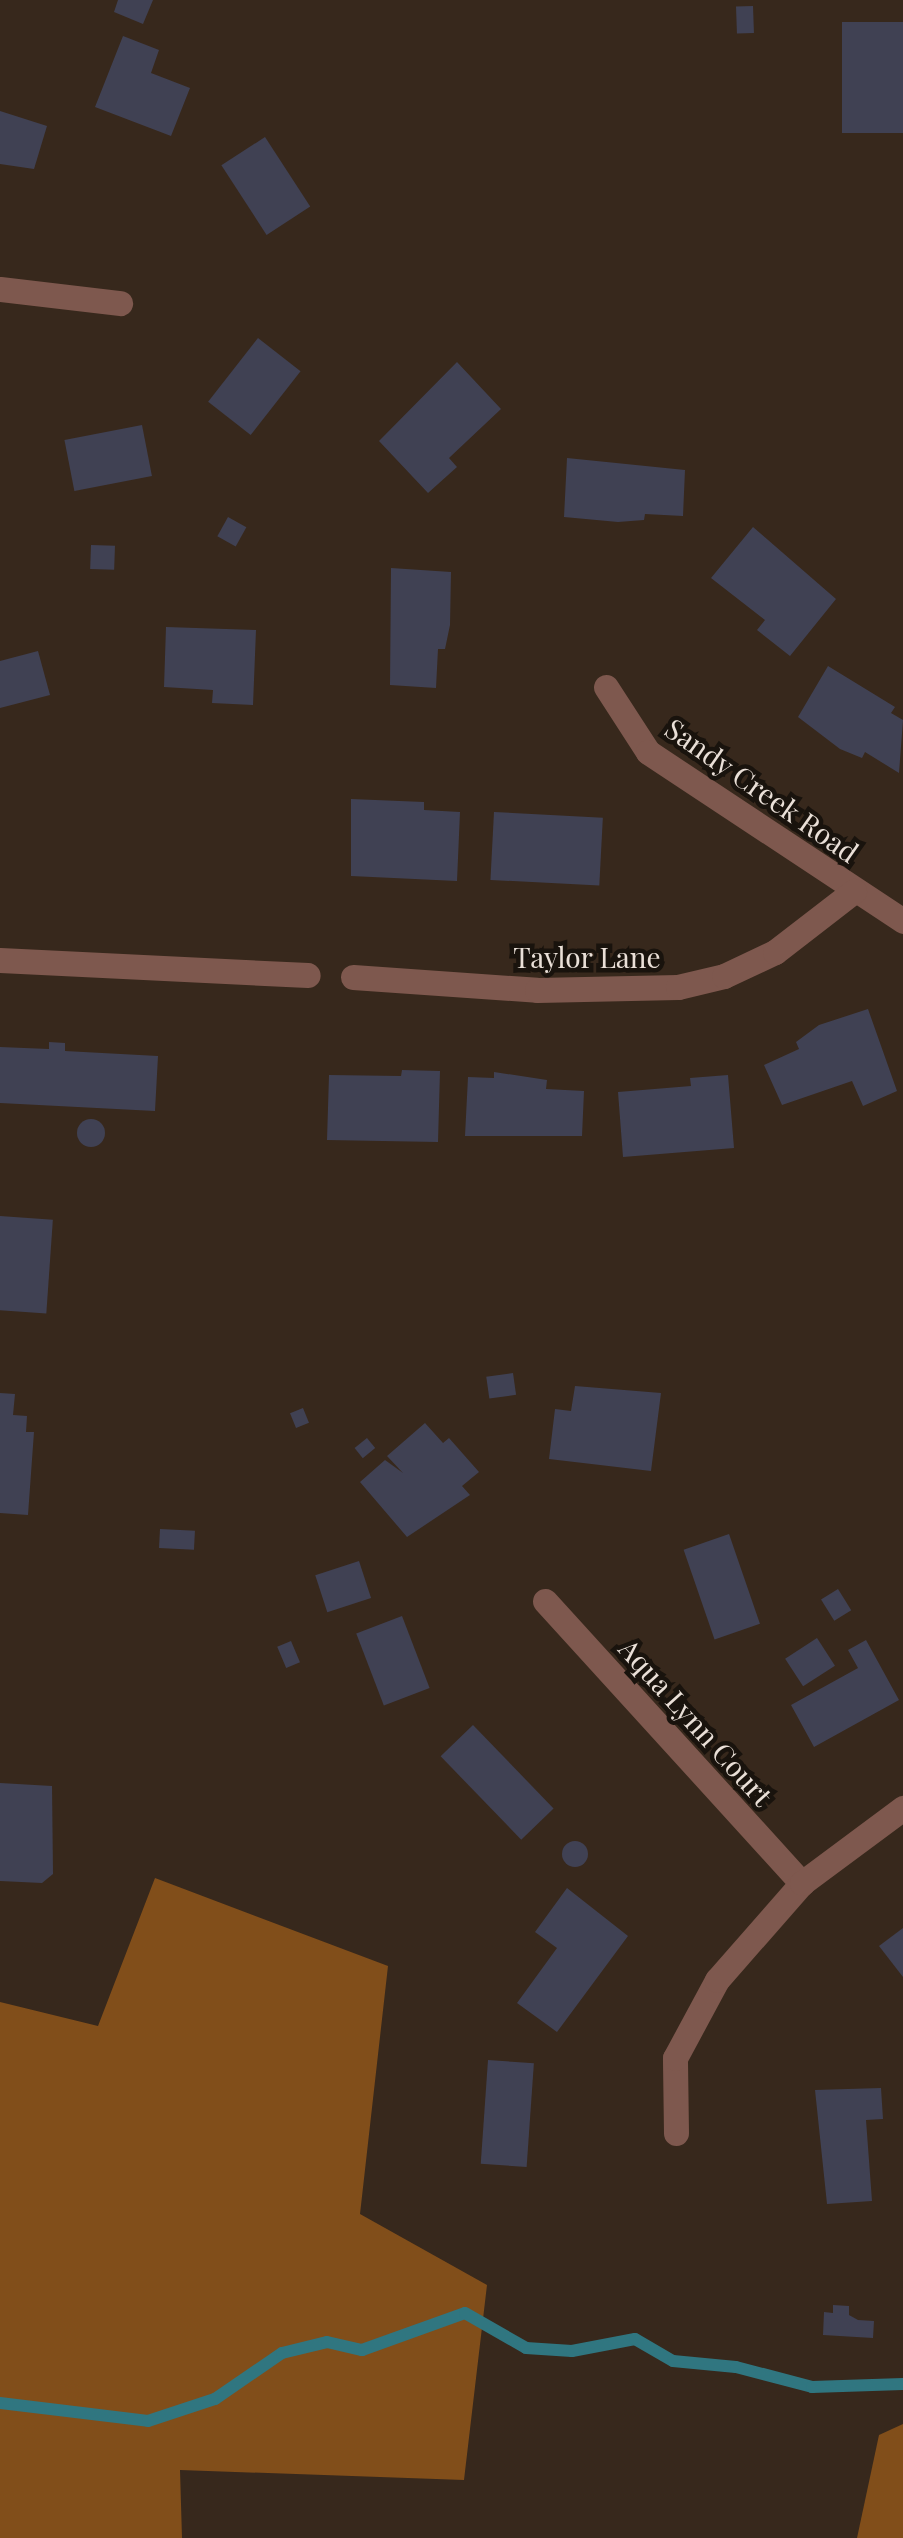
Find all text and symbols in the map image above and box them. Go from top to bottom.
street label: Sandy Creek Road [659,711,865,869]
street label: Taylor Lane [513,940,661,974]
street label: Aqua Lynn Court [612,1632,780,1812]

